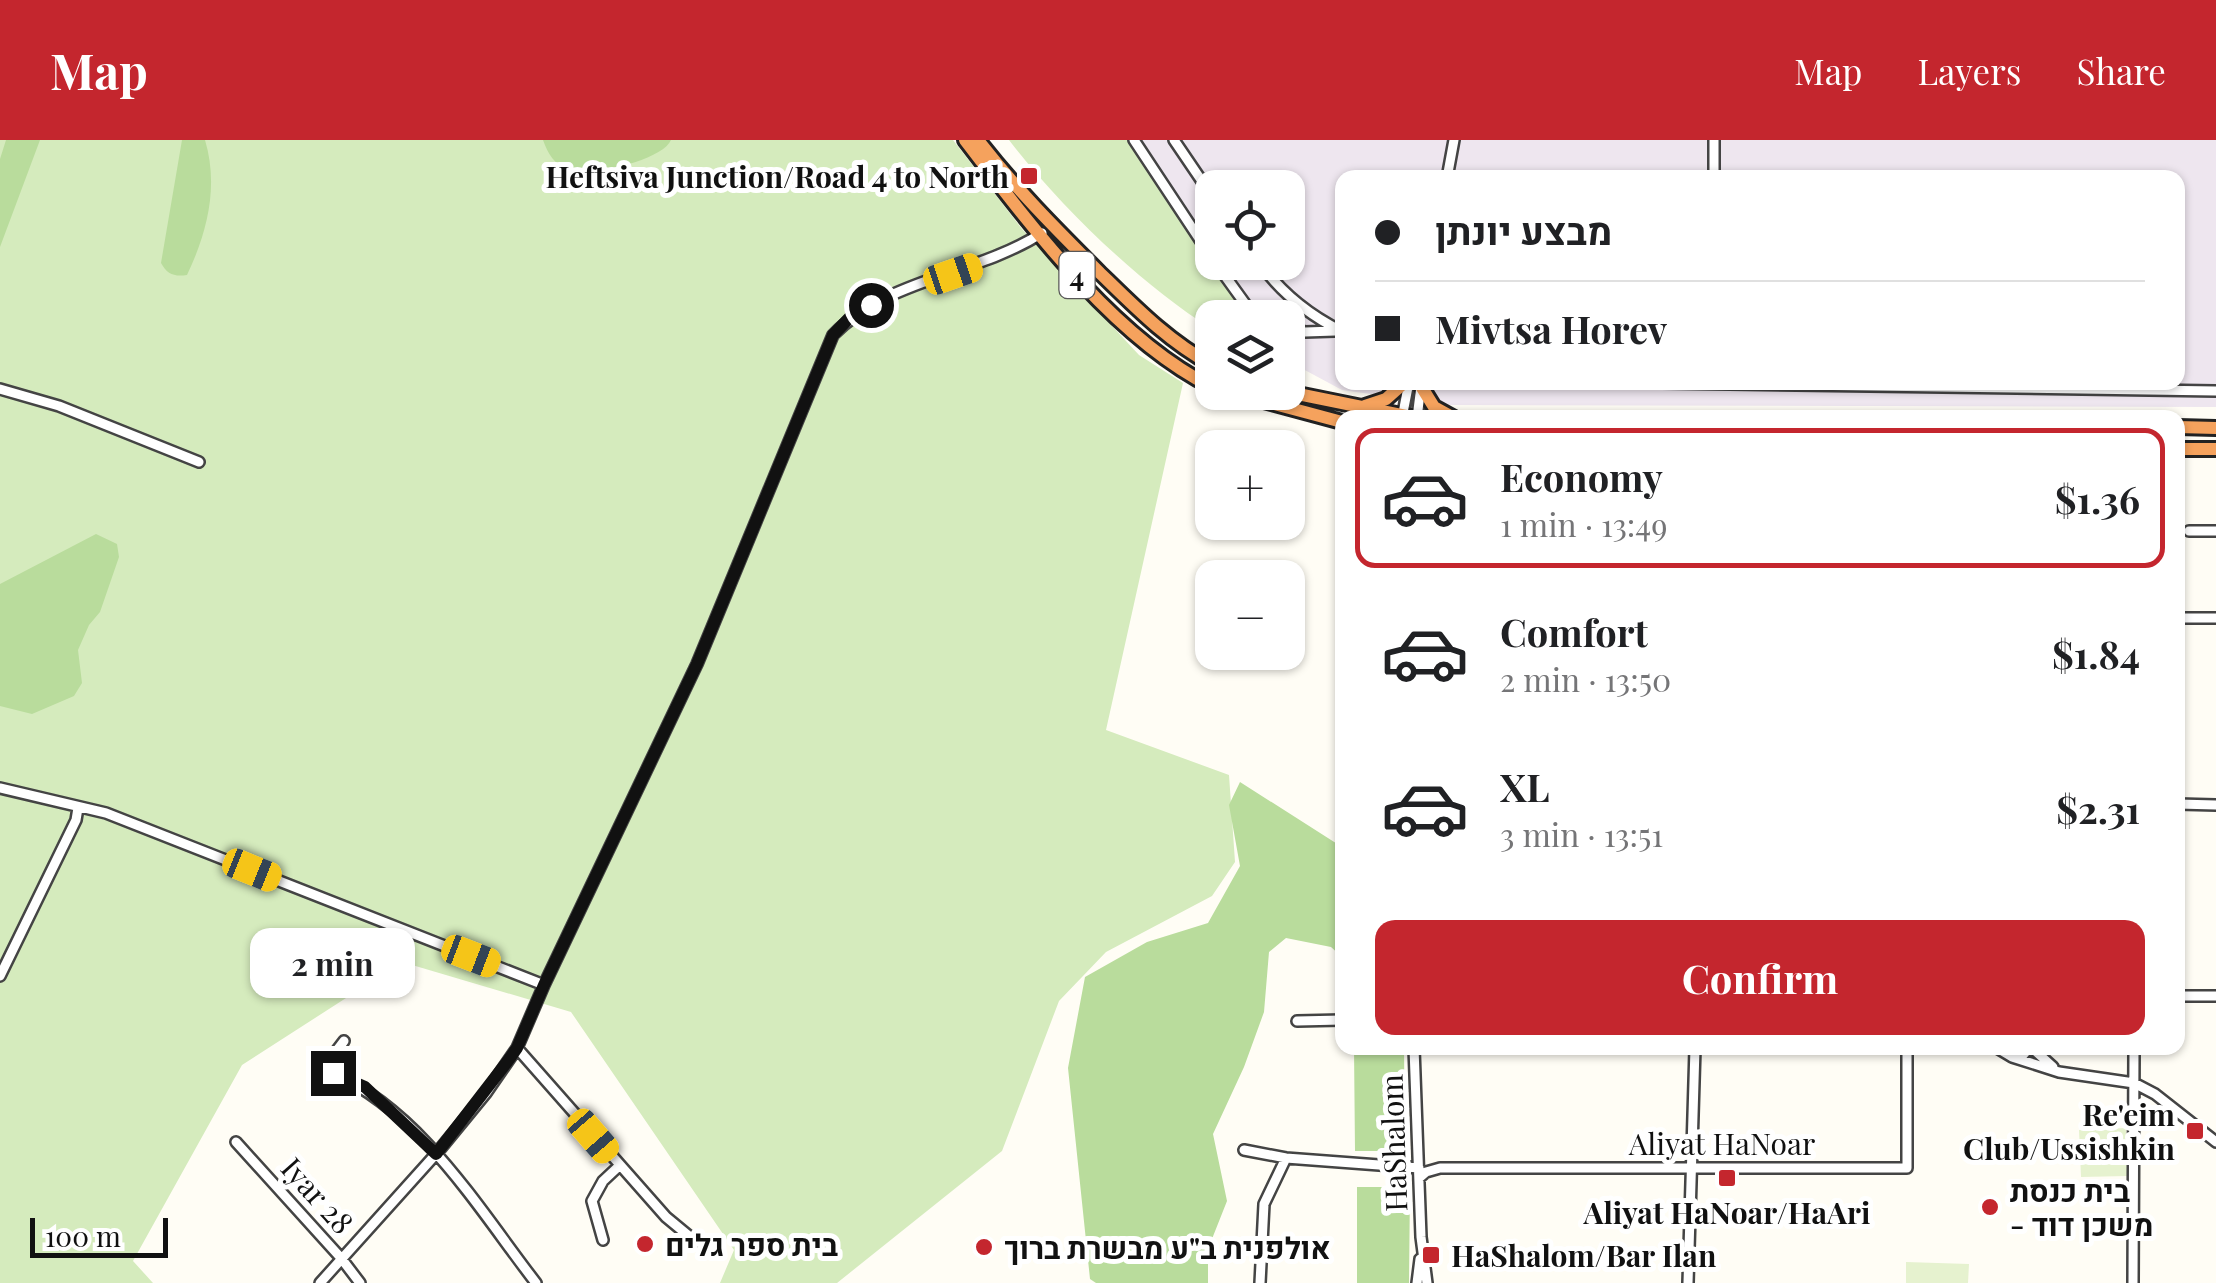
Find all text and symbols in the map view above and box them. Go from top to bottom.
text: Map [50,38,148,102]
text: Map [1794,47,1862,94]
text: Layers [1917,47,2022,94]
text: Share [2077,47,2166,94]
place label: Heftsiva Junction/Road 4 to North [546,156,1009,196]
marker: Heftsiva Junction/Road 4 to North [1018,165,1040,187]
map controls [1195,170,1305,670]
button: locate [1195,170,1305,280]
text: מבצע יונתן [1435,204,1612,255]
car [920,250,986,298]
road number: 4 [1060,252,1094,298]
route start [849,283,894,328]
button: layers [1195,300,1305,410]
text: Mivtsa Horev [1435,303,1667,354]
button: + [1195,430,1305,540]
text: Economy [1500,451,1663,502]
icon: car [1380,453,1470,543]
text: $1.36 [2055,473,2140,524]
text: 1 min · 13:49 [1500,502,1667,545]
button: − [1195,560,1305,670]
text: Comfort [1500,606,1648,657]
icon: car [1380,608,1470,698]
text: $1.84 [2052,628,2140,679]
text: 2 min · 13:50 [1500,657,1671,700]
text: XL [1500,761,1549,812]
icon: car [1380,763,1470,853]
text: $2.31 [2056,783,2140,834]
text: 3 min · 13:51 [1500,812,1663,855]
car [219,845,285,895]
button: Confirm [1375,920,2145,1035]
callout: 2 min [250,928,416,998]
car [438,931,504,981]
text: 2 min [291,941,374,984]
route end [311,1051,356,1096]
street label: HaShalom [1371,1073,1415,1212]
place label: Re'eim Club/Ussishkin [1963,1094,2176,1168]
car [562,1104,624,1168]
marker: Re'eim Club/Ussishkin [2184,1120,2206,1142]
street label: Aliyat HaNoar [1628,1123,1815,1163]
street label: Iyar 28 [273,1148,363,1242]
marker: Aliyat HaNoar/HaAri [1716,1167,1738,1189]
place label: בית כנסת - משכן דוד [2010,1170,2153,1244]
place label: Aliyat HaNoar/HaAri [1582,1192,1871,1232]
marker: בית כנסת - משכן דוד [1979,1196,2001,1218]
scale bar [30,1213,168,1258]
text: 100 m [45,1217,121,1254]
place label: בית ספר גלים [665,1224,838,1264]
place label: אולפנית ב"ע מבשרת ברוך [1004,1227,1331,1267]
marker: בית ספר גלים [634,1233,656,1255]
place label: HaShalom/Bar Ilan [1451,1235,1717,1275]
marker: אולפנית ב"ע מבשרת ברוך [973,1236,995,1258]
marker: HaShalom/Bar Ilan [1420,1244,1442,1266]

